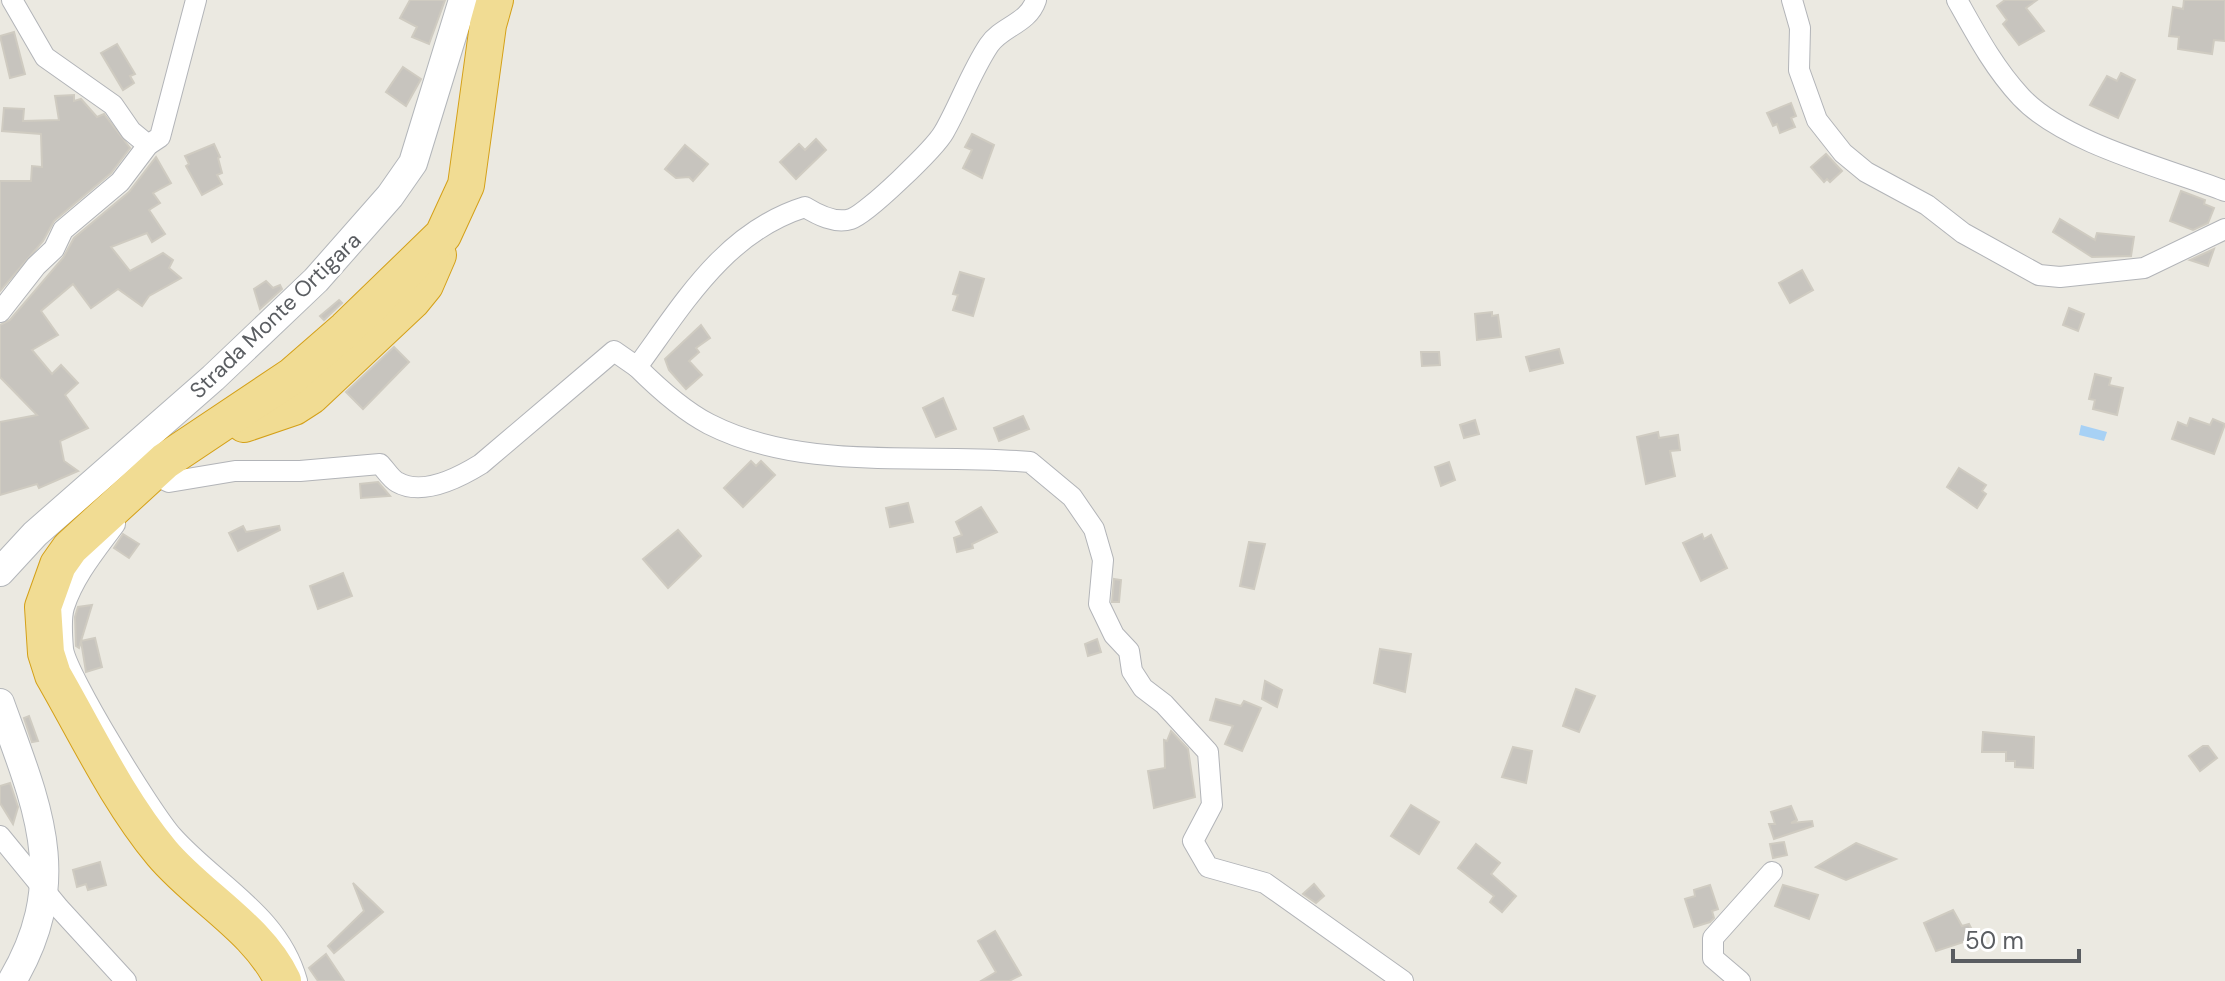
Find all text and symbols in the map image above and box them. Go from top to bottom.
street label: Strada Monte Ortigara [183,226,367,405]
scale bar [1953,913,2079,963]
text: 50 m [1965,925,2024,956]

